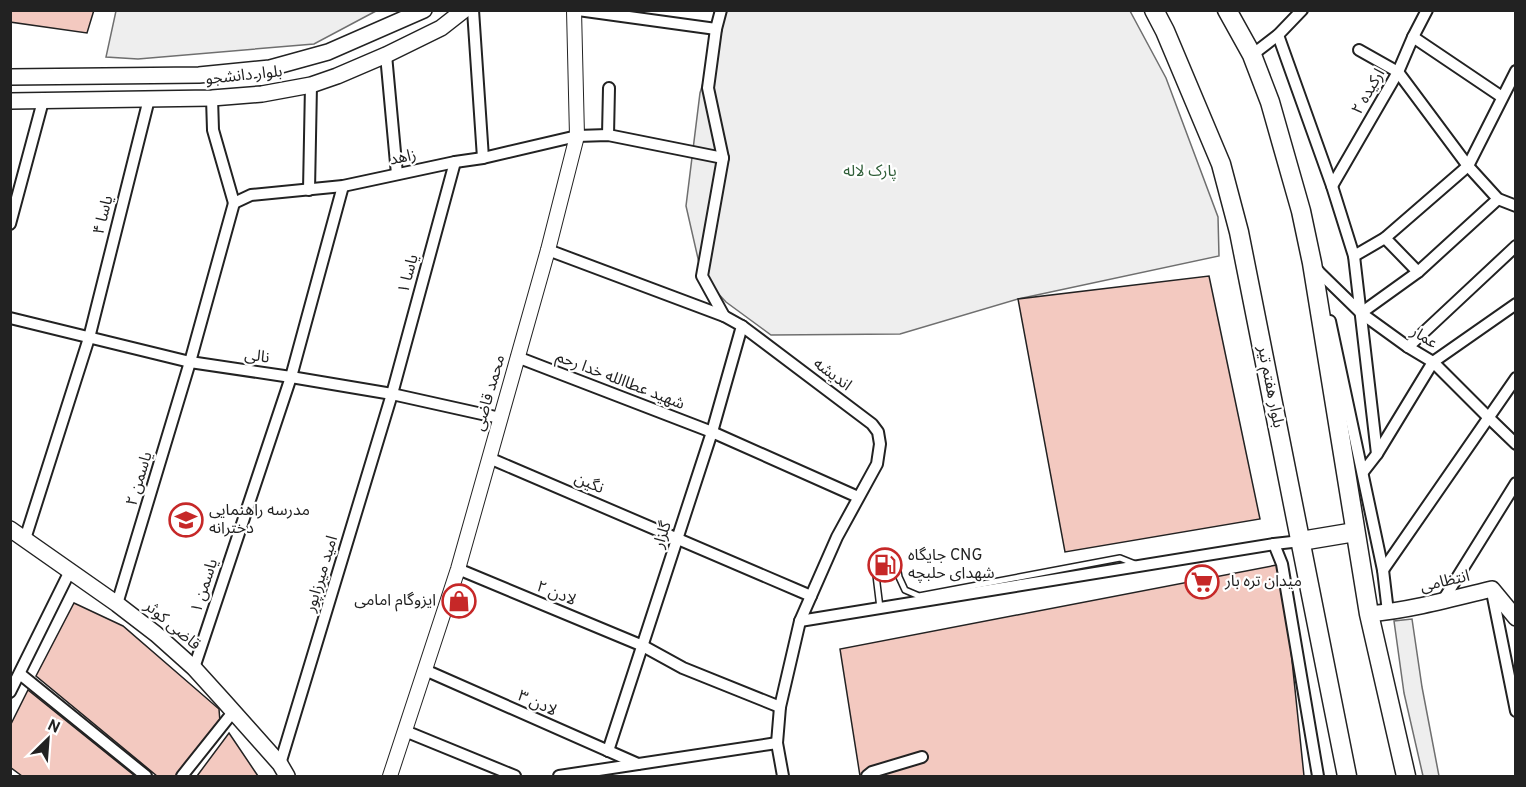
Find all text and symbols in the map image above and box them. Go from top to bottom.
street label: بلوار دانشجو [205,62,283,90]
street label: ارکیده ۲ [1348,66,1390,118]
street label: زاهد [388,145,418,171]
park label: پارک لاله [843,162,897,182]
street label: یاسا ۴ [90,193,118,237]
street label: یاسا ۱ [394,252,424,296]
street label: عمار [1406,322,1441,354]
street label: بلوار هفتم تیر [1251,343,1288,430]
street label: نالی [243,345,271,369]
street label: شهید عطاالله خدا رحم [552,347,687,416]
street label: محمد قاضی [470,353,510,433]
street label: اندیشه [809,354,855,396]
street label: یاسمن ۲ [122,449,158,509]
street label: نگین [571,469,607,499]
place label: مدرسه راهنمایی دخترانه [209,501,310,539]
school or university icon: مدرسه راهنمایی دخترانه [168,502,204,538]
street label: گلزار [649,519,677,552]
street label: امید میرزاپور [301,533,343,615]
place label: جایگاه CNG شهدای حلبچه [908,546,995,584]
fuel station icon: جایگاه CNG شهدای حلبچه [867,547,903,583]
street label: یاسمن ۱ [187,556,223,616]
supermarket icon: میدان تره بار [1184,564,1220,600]
street label: انتظامی [1418,567,1472,597]
place label: میدان تره بار [1224,572,1302,592]
street label: لادن ۲ [533,577,579,611]
shop icon: ایزوگام امامی [441,583,477,619]
place label: ایزوگام امامی [354,591,436,612]
street label: قاضی کوثر [139,596,204,655]
street label: لادن ۳ [514,687,560,721]
north arrow [18,709,78,769]
text: N [44,716,63,739]

